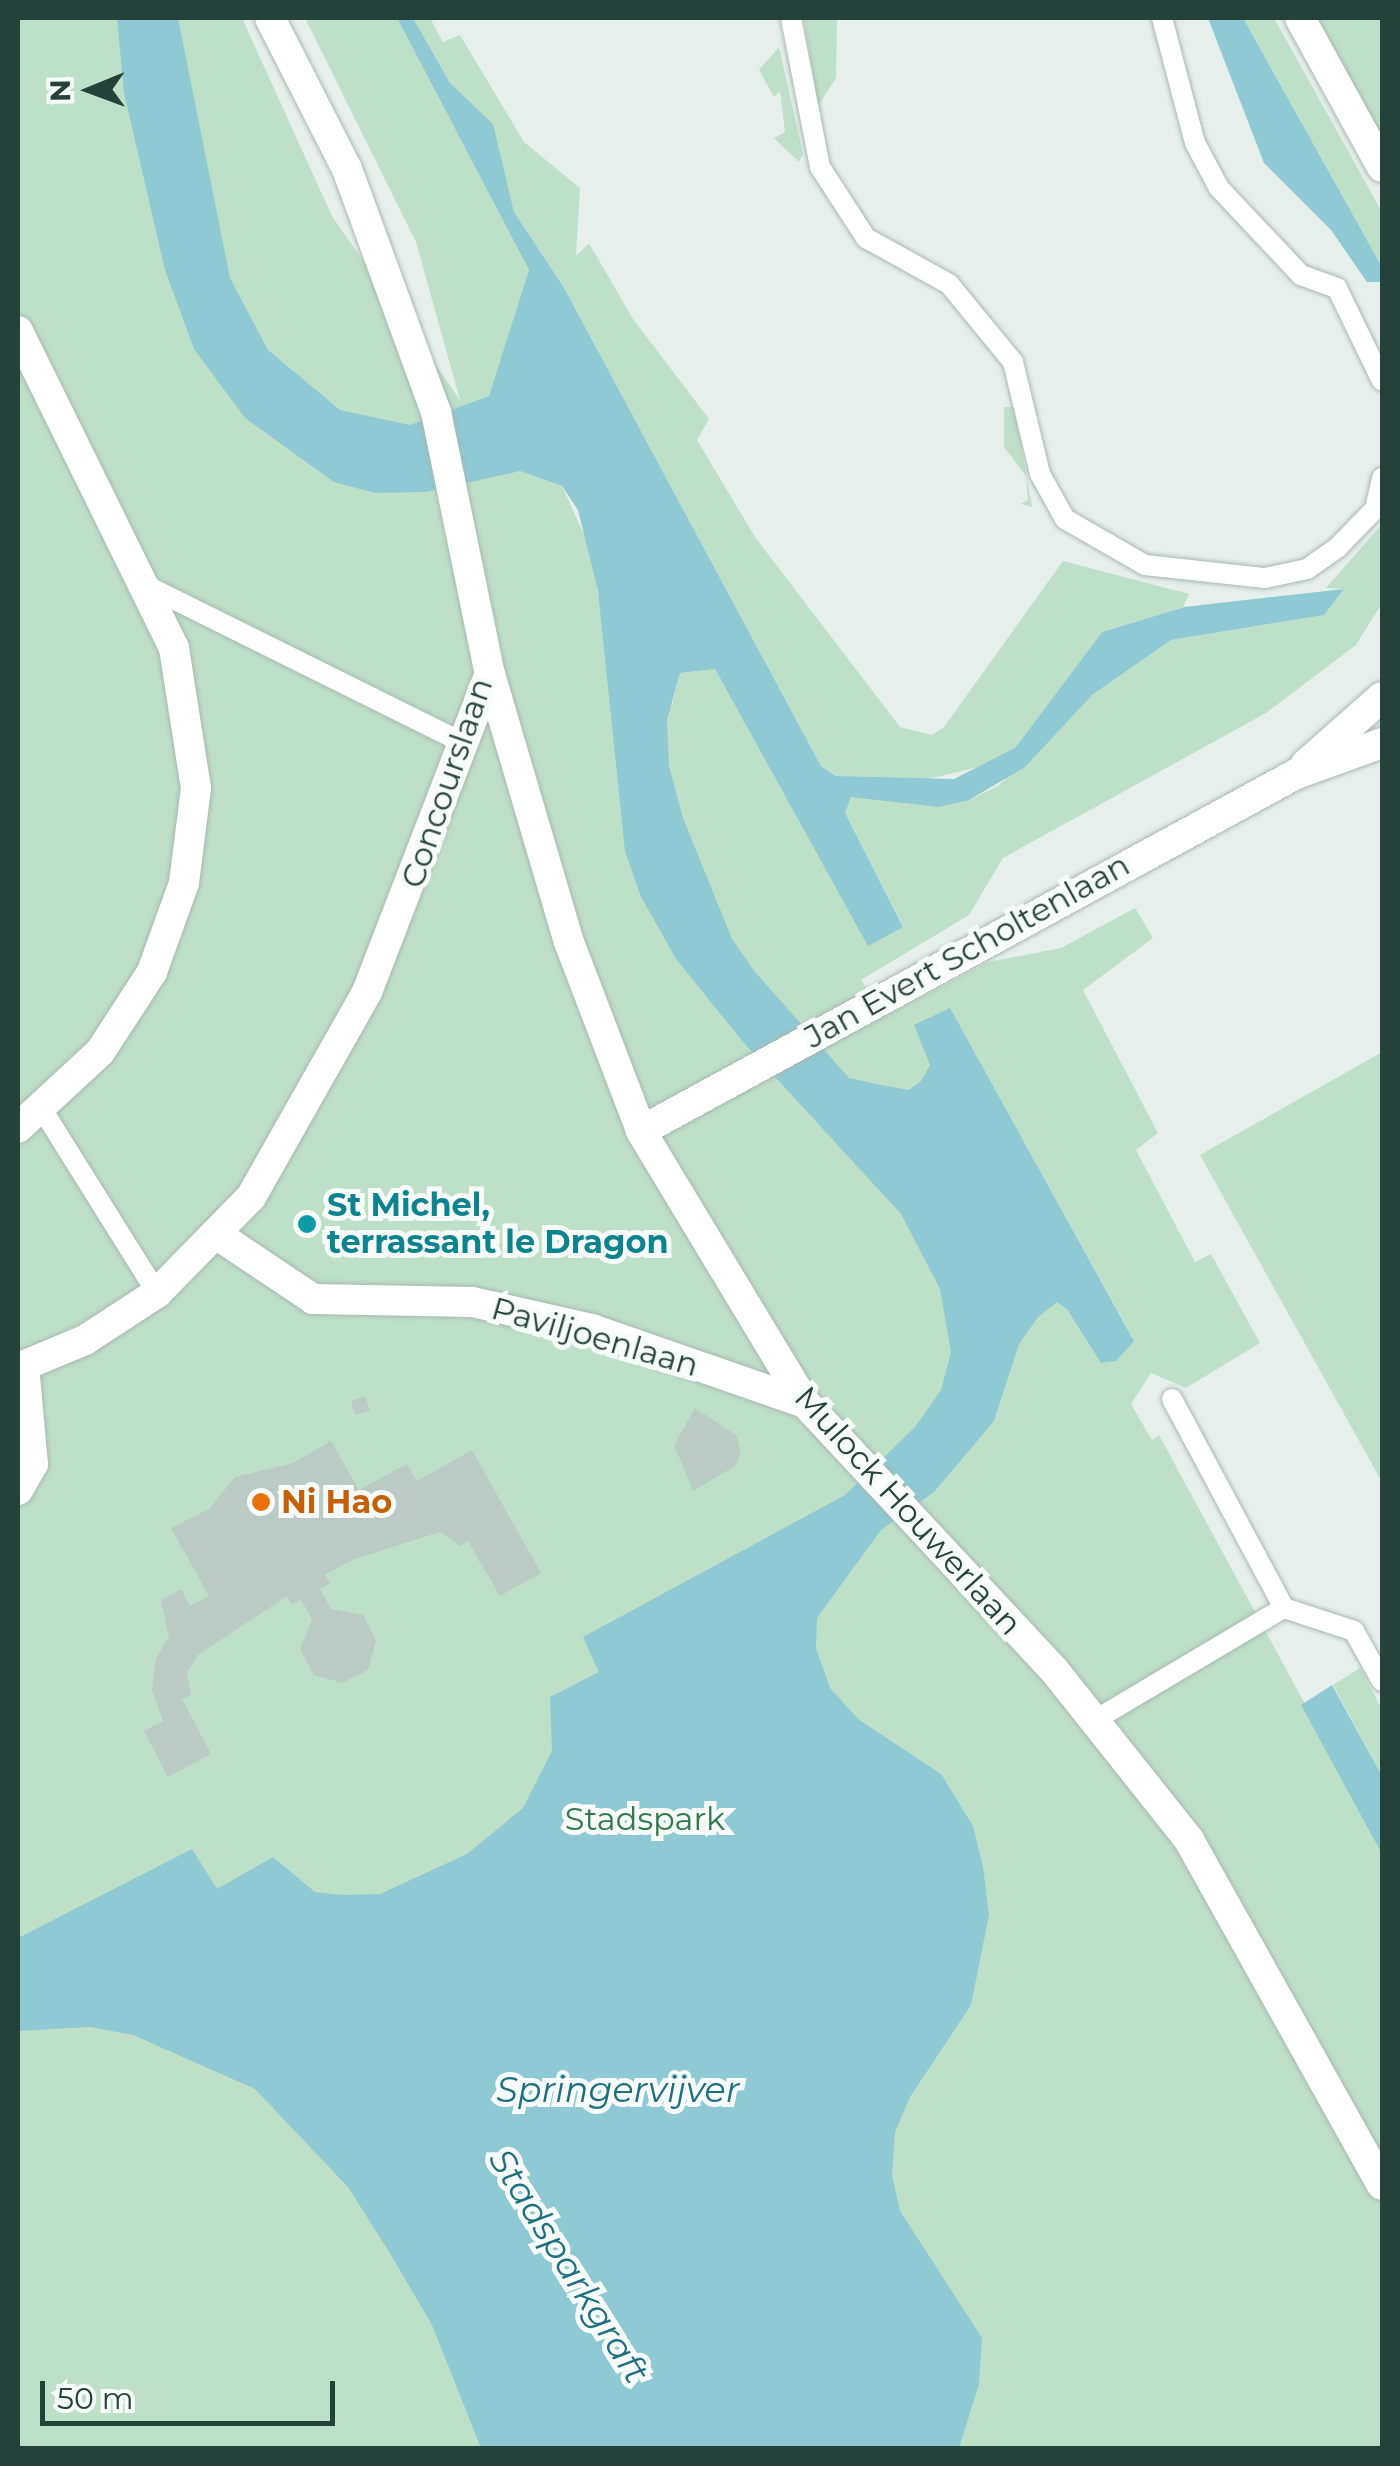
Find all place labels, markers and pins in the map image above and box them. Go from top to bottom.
place label: St Michel, terrassant le Dragon [327,1187,669,1262]
marker: St Michel, terrassant le Dragon [296,1213,318,1235]
place label: Ni Hao [281,1483,392,1521]
marker: Ni Hao [250,1491,272,1513]

